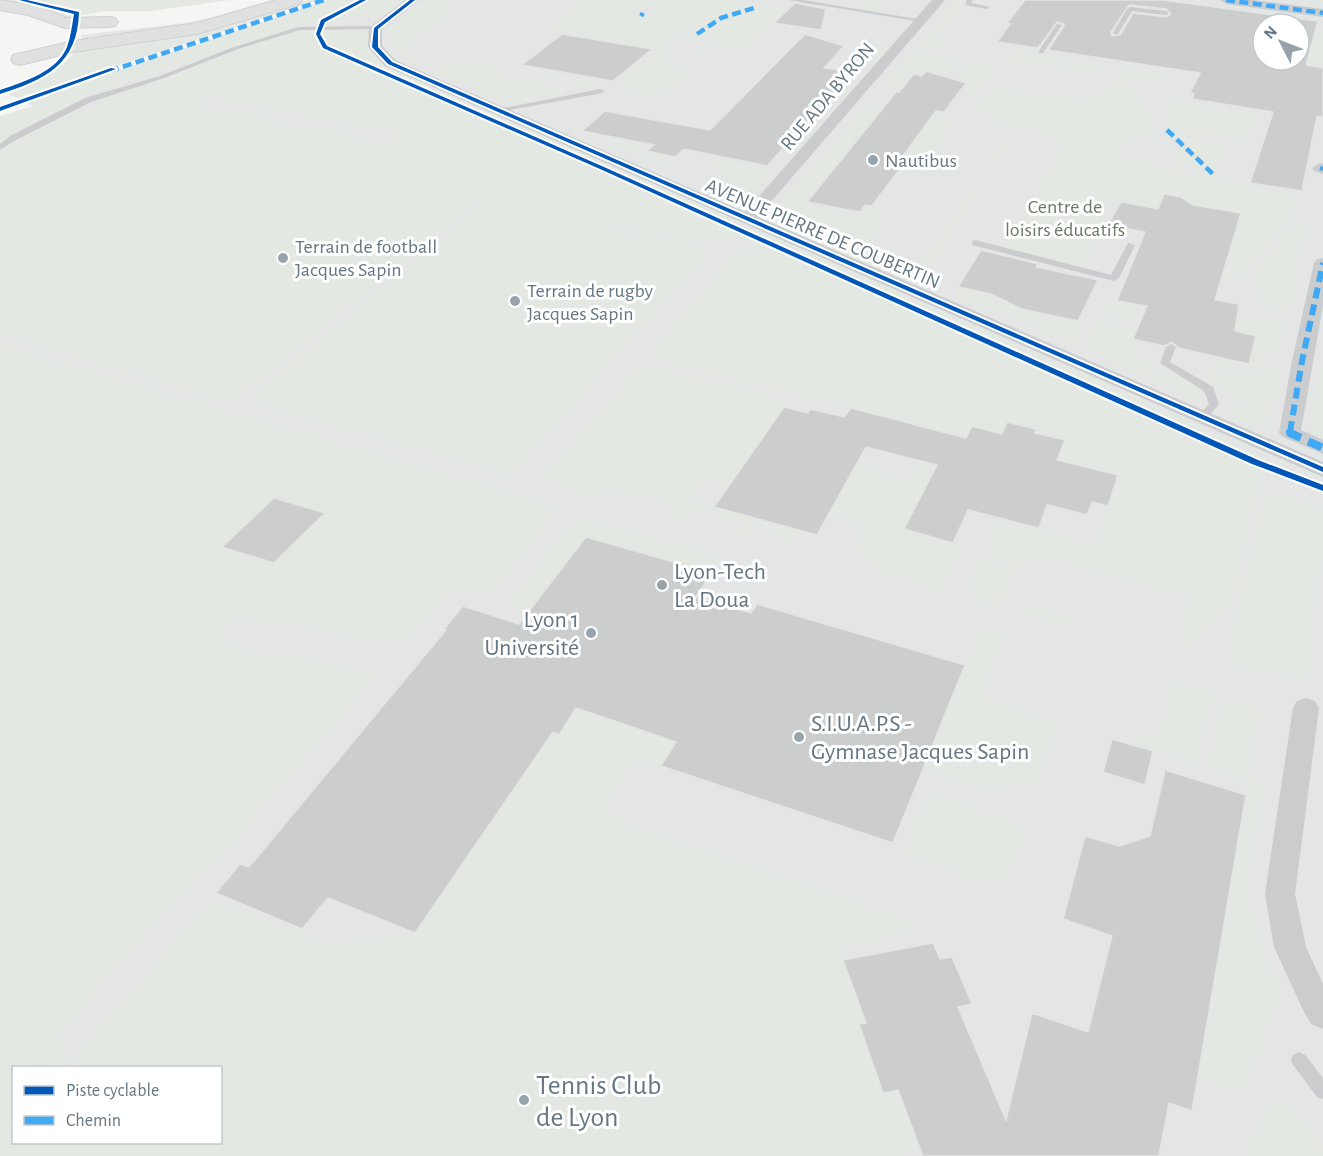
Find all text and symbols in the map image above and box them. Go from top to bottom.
north arrow [1251,12,1311,72]
text: N [1261,23,1280,42]
street label: RUE ADA BYRON [777,39,878,154]
place label: Nautibus [885,151,957,171]
marker: Nautibus [866,153,880,167]
street label: AVENUE PIERRE DE COUBERTIN [702,175,943,293]
park label: Centre de loisirs éducatifs [1005,197,1125,240]
place label: Terrain de football Jacques Sapin [295,237,437,280]
marker: Terrain de football Jacques Sapin [276,251,290,265]
place label: Terrain de rugby Jacques Sapin [527,281,653,324]
marker: Terrain de rugby Jacques Sapin [508,294,522,308]
place label: Lyon-Tech La Doua [674,560,766,612]
marker: Lyon-Tech La Doua [655,578,669,592]
place label: Lyon 1 Université [485,608,579,660]
marker: Lyon 1 Université [584,626,598,640]
place label: S.I.U.A.P.S - Gymnase Jacques Sapin [811,712,1029,764]
marker: S.I.U.A.P.S - Gymnase Jacques Sapin [792,730,806,744]
legend [12,1066,222,1144]
place label: Tennis Club de Lyon [536,1072,661,1132]
text: Piste cyclable [66,1082,159,1100]
marker: Tennis Club de Lyon [517,1093,531,1107]
text: Chemin [66,1112,121,1130]

